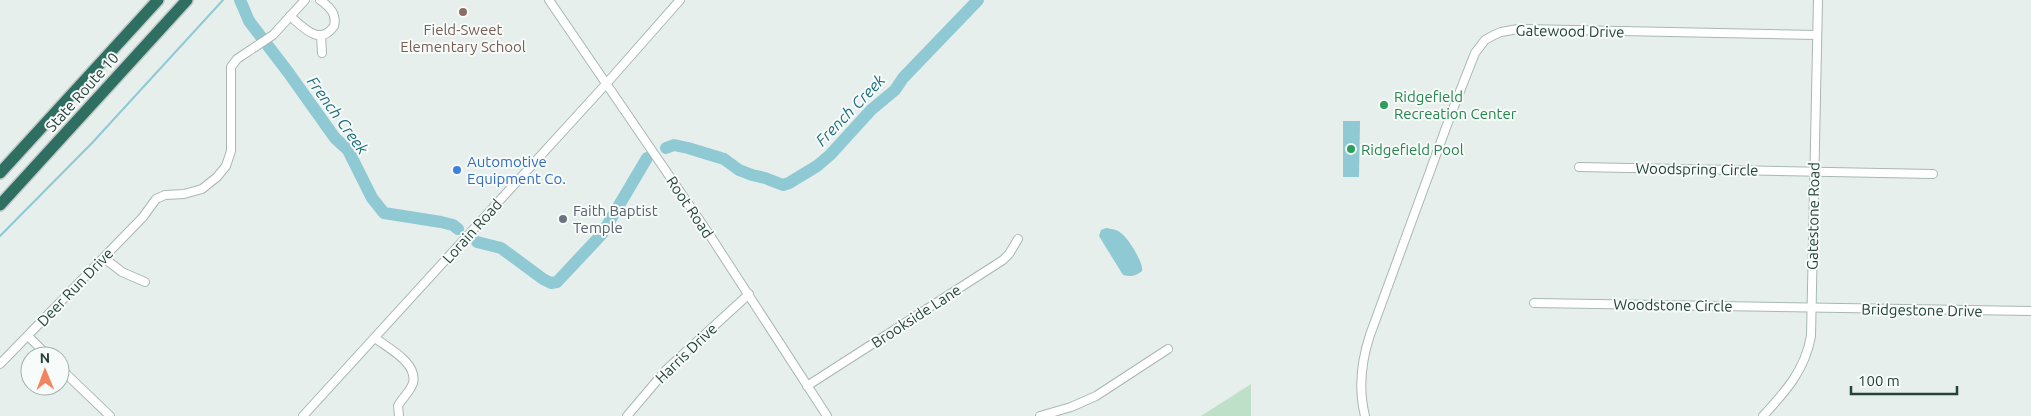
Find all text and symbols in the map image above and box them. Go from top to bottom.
marker: Field-Sweet Elementary School [457,6,469,18]
place label: Field-Sweet Elementary School [400,21,526,55]
street label: Gatewood Drive [1516,22,1624,40]
street label: State Route 10 [42,49,122,135]
water label: French Creek [812,70,889,149]
water label: French Creek [304,73,373,158]
place label: Ridgefield Recreation Center [1394,88,1517,122]
marker: Ridgefield Recreation Center [1378,99,1390,111]
place label: Ridgefield Pool [1361,141,1464,158]
marker: Ridgefield Pool [1345,143,1357,155]
place label: Automotive Equipment Co. [467,153,566,187]
street label: Woodspring Circle [1635,159,1759,179]
street label: Gatestone Road [1804,162,1822,270]
marker: Automotive Equipment Co. [451,164,463,176]
street label: Root Road [663,173,717,241]
street label: Lorain Road [439,196,505,266]
place label: Faith Baptist Temple [573,202,658,236]
marker: Faith Baptist Temple [557,213,569,225]
street label: Deer Run Drive [34,245,116,329]
street label: Brookside Lane [868,281,964,351]
street label: Woodstone Circle [1613,295,1733,315]
street label: Bridgestone Drive [1861,300,1983,320]
street label: Harris Drive [652,320,720,386]
north arrow [20,346,70,396]
text: N [39,350,50,366]
scale bar [1851,364,1957,396]
text: 100 m [1858,372,1900,389]

